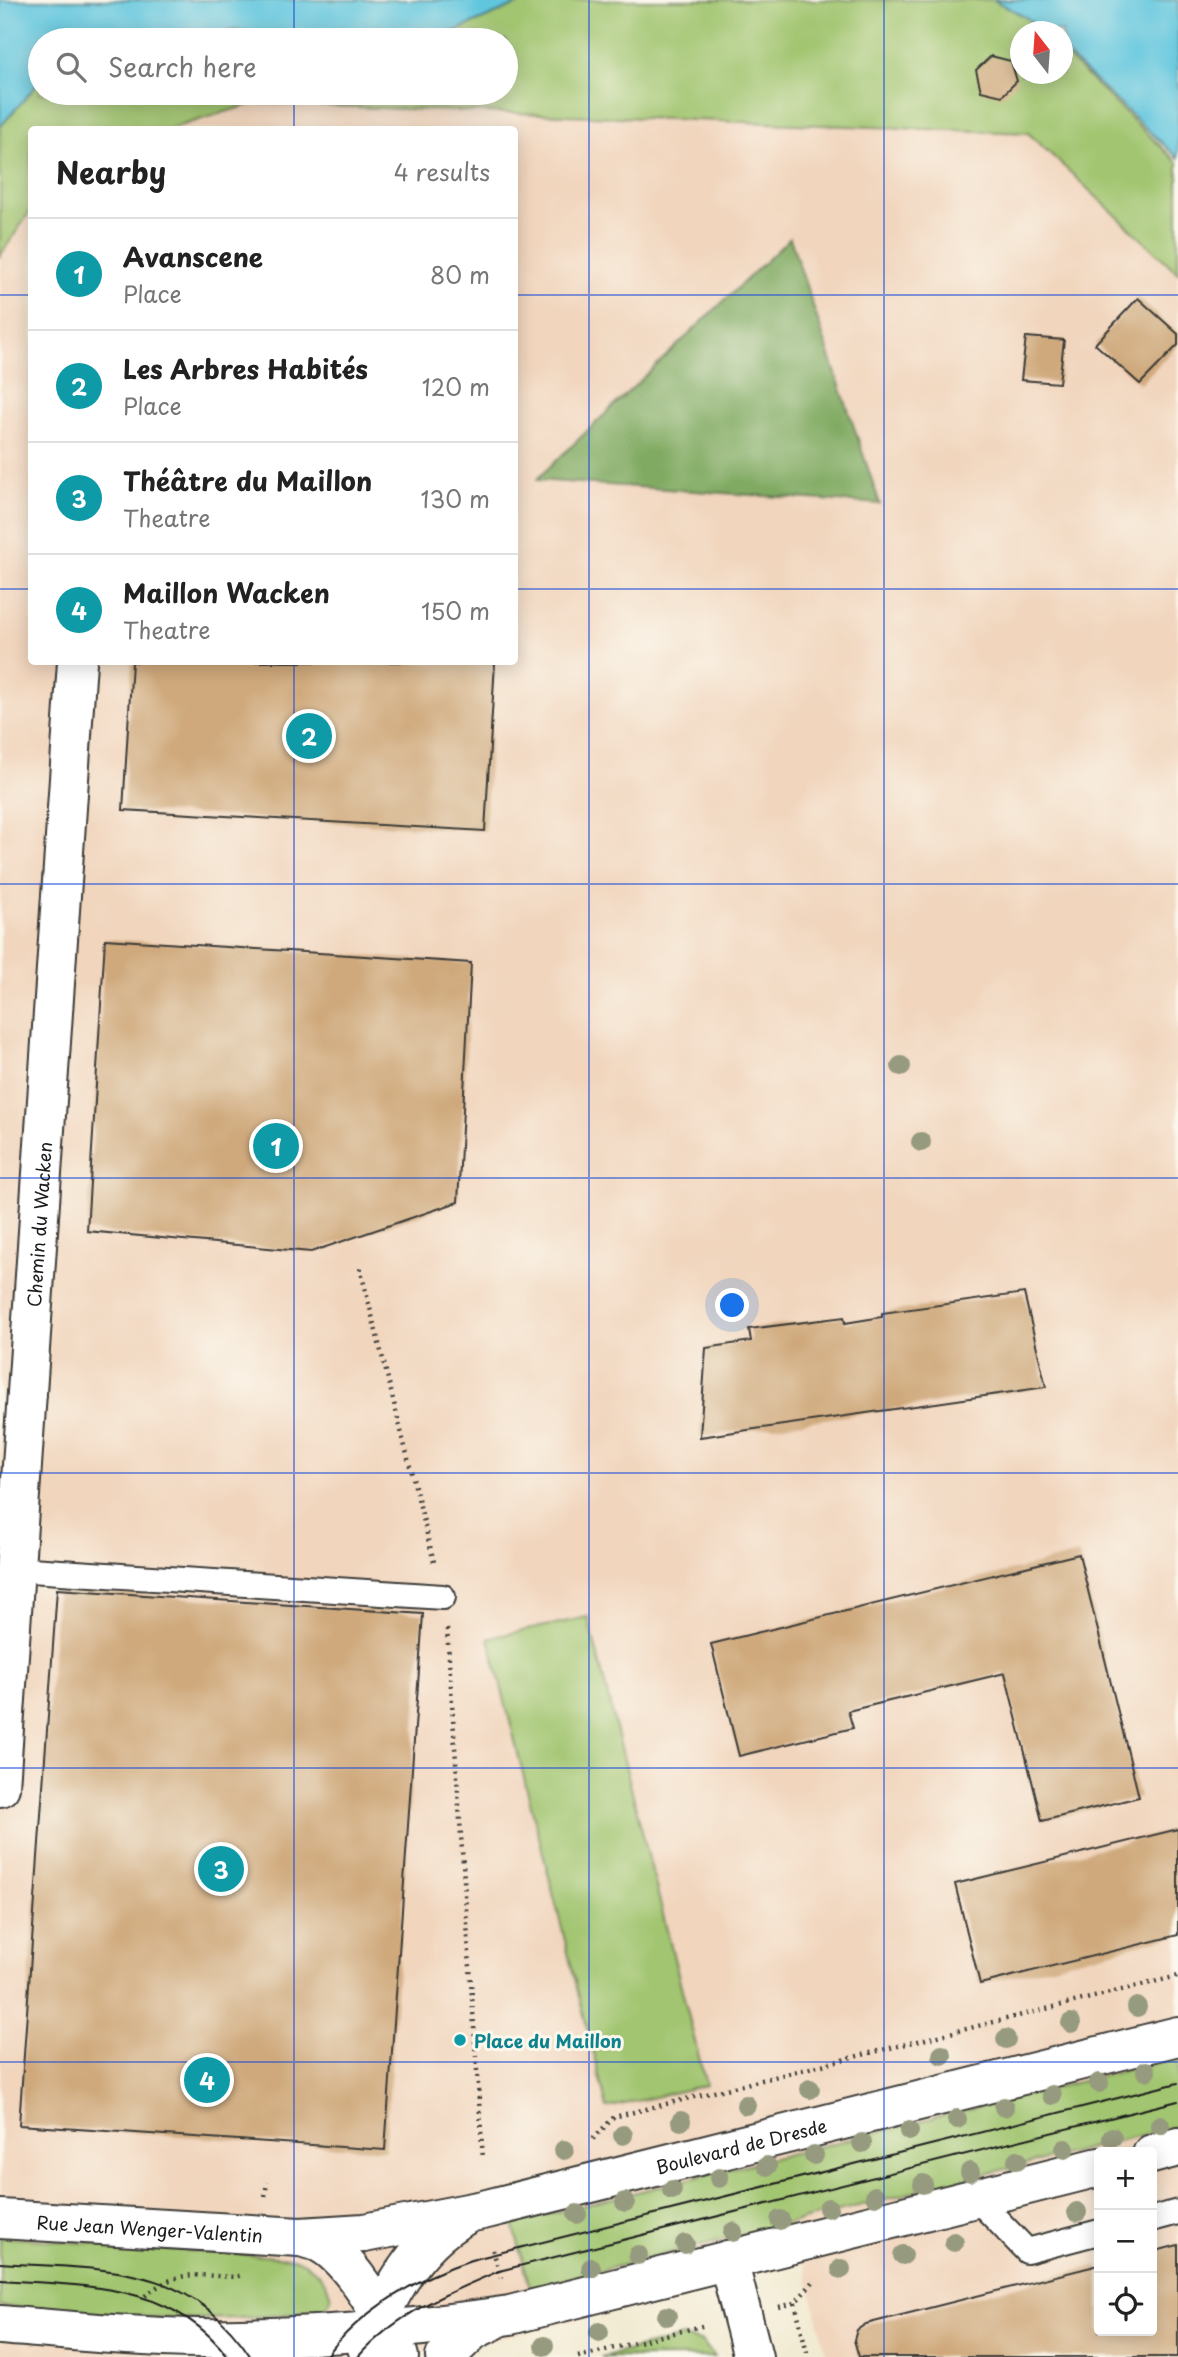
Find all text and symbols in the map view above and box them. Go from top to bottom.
north arrow [1010,21,1073,84]
search box [28,28,518,105]
text: Search here [108,47,257,86]
icon: search [52,48,90,86]
text: Nearby [56,149,166,194]
text: 4 results [394,154,490,189]
text: Avanscene [123,237,263,276]
text: 1 [74,257,85,292]
text: 80 m [430,257,490,292]
text: Place [123,276,182,311]
text: Les Arbres Habités [123,349,368,388]
text: 2 [71,369,87,404]
text: 120 m [422,369,490,404]
text: Place [123,388,182,423]
text: Théâtre du Maillon [123,461,372,500]
text: 3 [71,481,87,516]
text: 130 m [420,481,490,516]
text: Theatre [123,500,210,535]
text: Maillon Wacken [123,573,330,612]
text: 4 [71,593,87,628]
text: 150 m [421,593,490,628]
text: Theatre [123,612,210,647]
pin: 2 [286,710,332,762]
pin: 1 [253,1120,299,1172]
street label: Chemin du Wacken [19,1141,58,1308]
your location [715,1288,749,1322]
pin: 3 [198,1843,244,1895]
place label: Place du Maillon [474,2027,622,2054]
marker: Place du Maillon [452,2032,468,2048]
pin: 4 [184,2054,230,2106]
street label: Boulevard de Dresde [653,2111,829,2180]
map controls [1094,2147,1157,2336]
button: + [1094,2147,1157,2210]
street label: Rue Jean Wenger-Valentin [36,2208,264,2248]
button: − [1094,2210,1157,2273]
button: locate [1094,2273,1157,2336]

